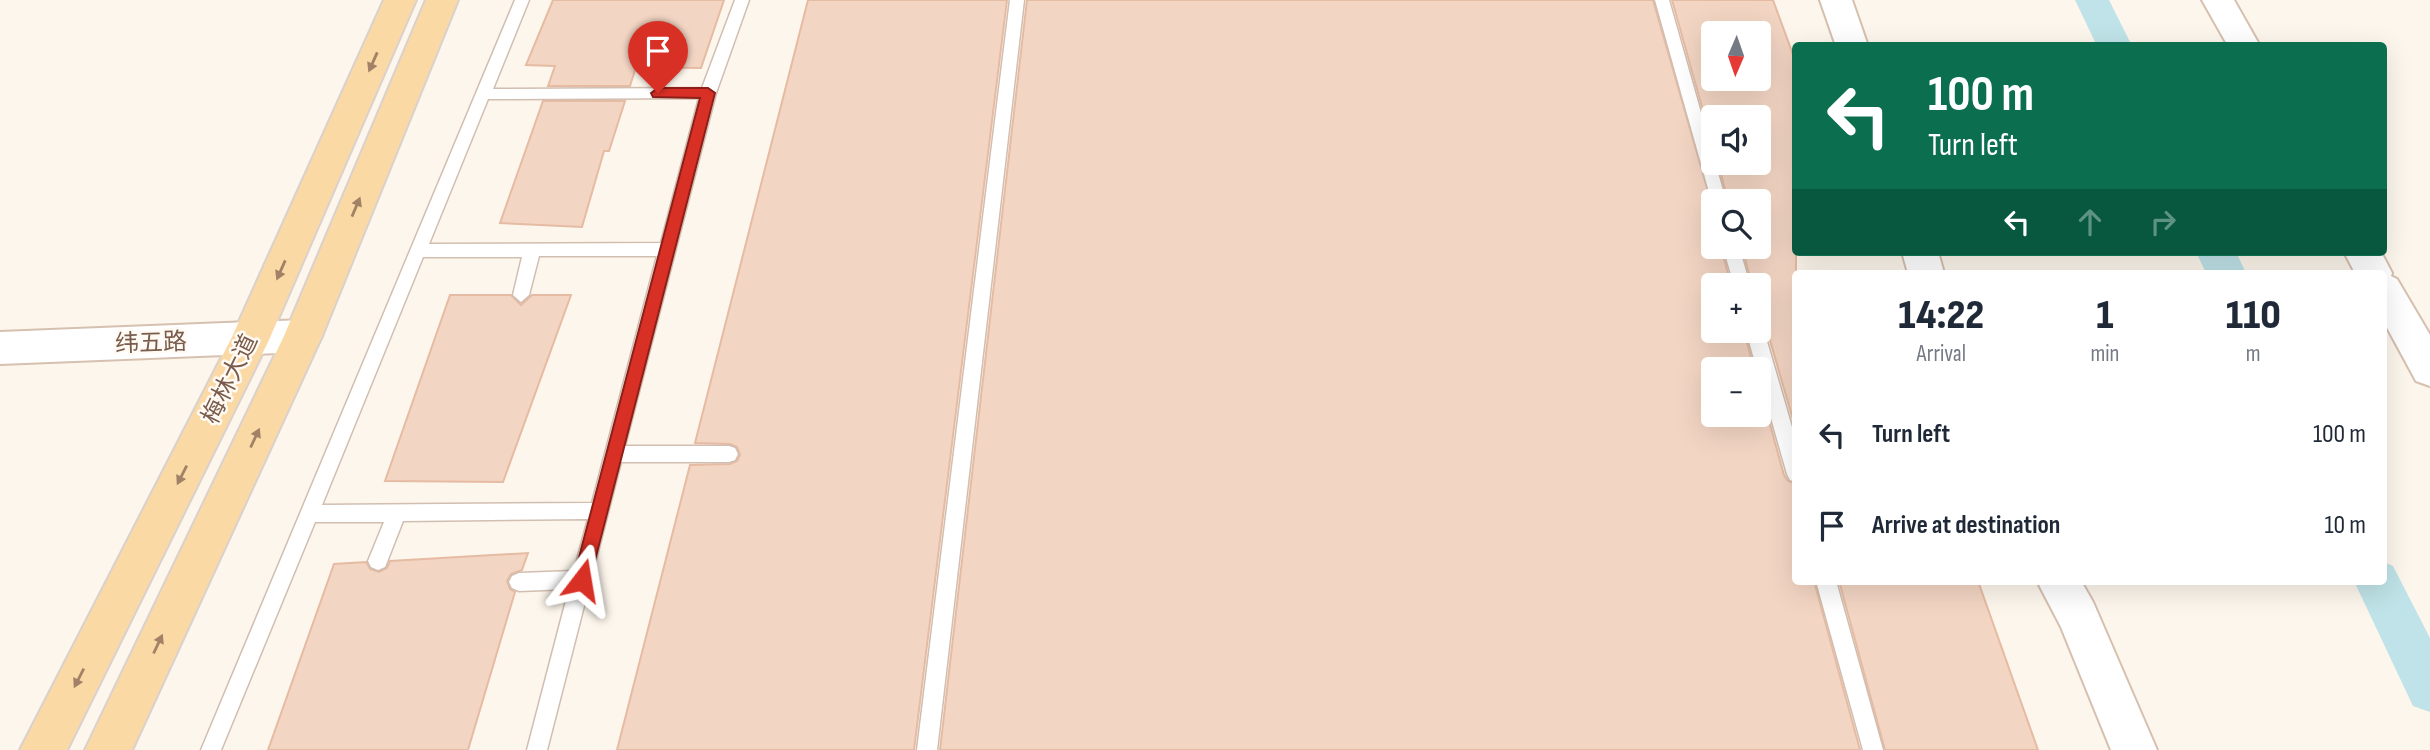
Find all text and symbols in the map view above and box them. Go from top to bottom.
pin [628,21,688,93]
north arrow [1701,21,1771,91]
map controls [1701,21,1771,427]
icon: arrive [639,32,677,70]
one-way arrow [367,52,378,73]
text: 100 m [1928,66,2034,125]
icon: left [1813,70,1904,161]
button: sound [1701,105,1771,175]
text: Turn left [1928,126,2018,165]
button: search [1701,189,1771,259]
one-way arrow [351,197,362,218]
icon: left [1998,203,2036,241]
icon: ahead [2071,203,2109,241]
icon: right [2144,203,2182,241]
one-way arrow [275,260,286,281]
button: + [1701,273,1771,343]
text: 14:22 [1898,290,1984,341]
text: 1 [2096,290,2114,341]
text: 110 [2226,290,2281,341]
street label: 纬五路 [115,327,187,359]
street label: 梅林大道 [196,330,264,428]
text: Arrival [1917,340,1966,368]
text: min [2091,340,2119,368]
text: m [2246,340,2261,368]
button: − [1701,357,1771,427]
icon: left [1813,416,1851,454]
text: Turn left [1872,419,1950,450]
text: 100 m [2313,419,2366,450]
one-way arrow [249,428,260,448]
one-way arrow [176,465,187,485]
icon: arrive [1813,507,1851,545]
text: Arrive at destination [1872,510,2060,541]
text: 10 m [2324,510,2366,541]
position arrow [545,543,619,617]
one-way arrow [152,634,164,654]
one-way arrow [74,669,86,689]

